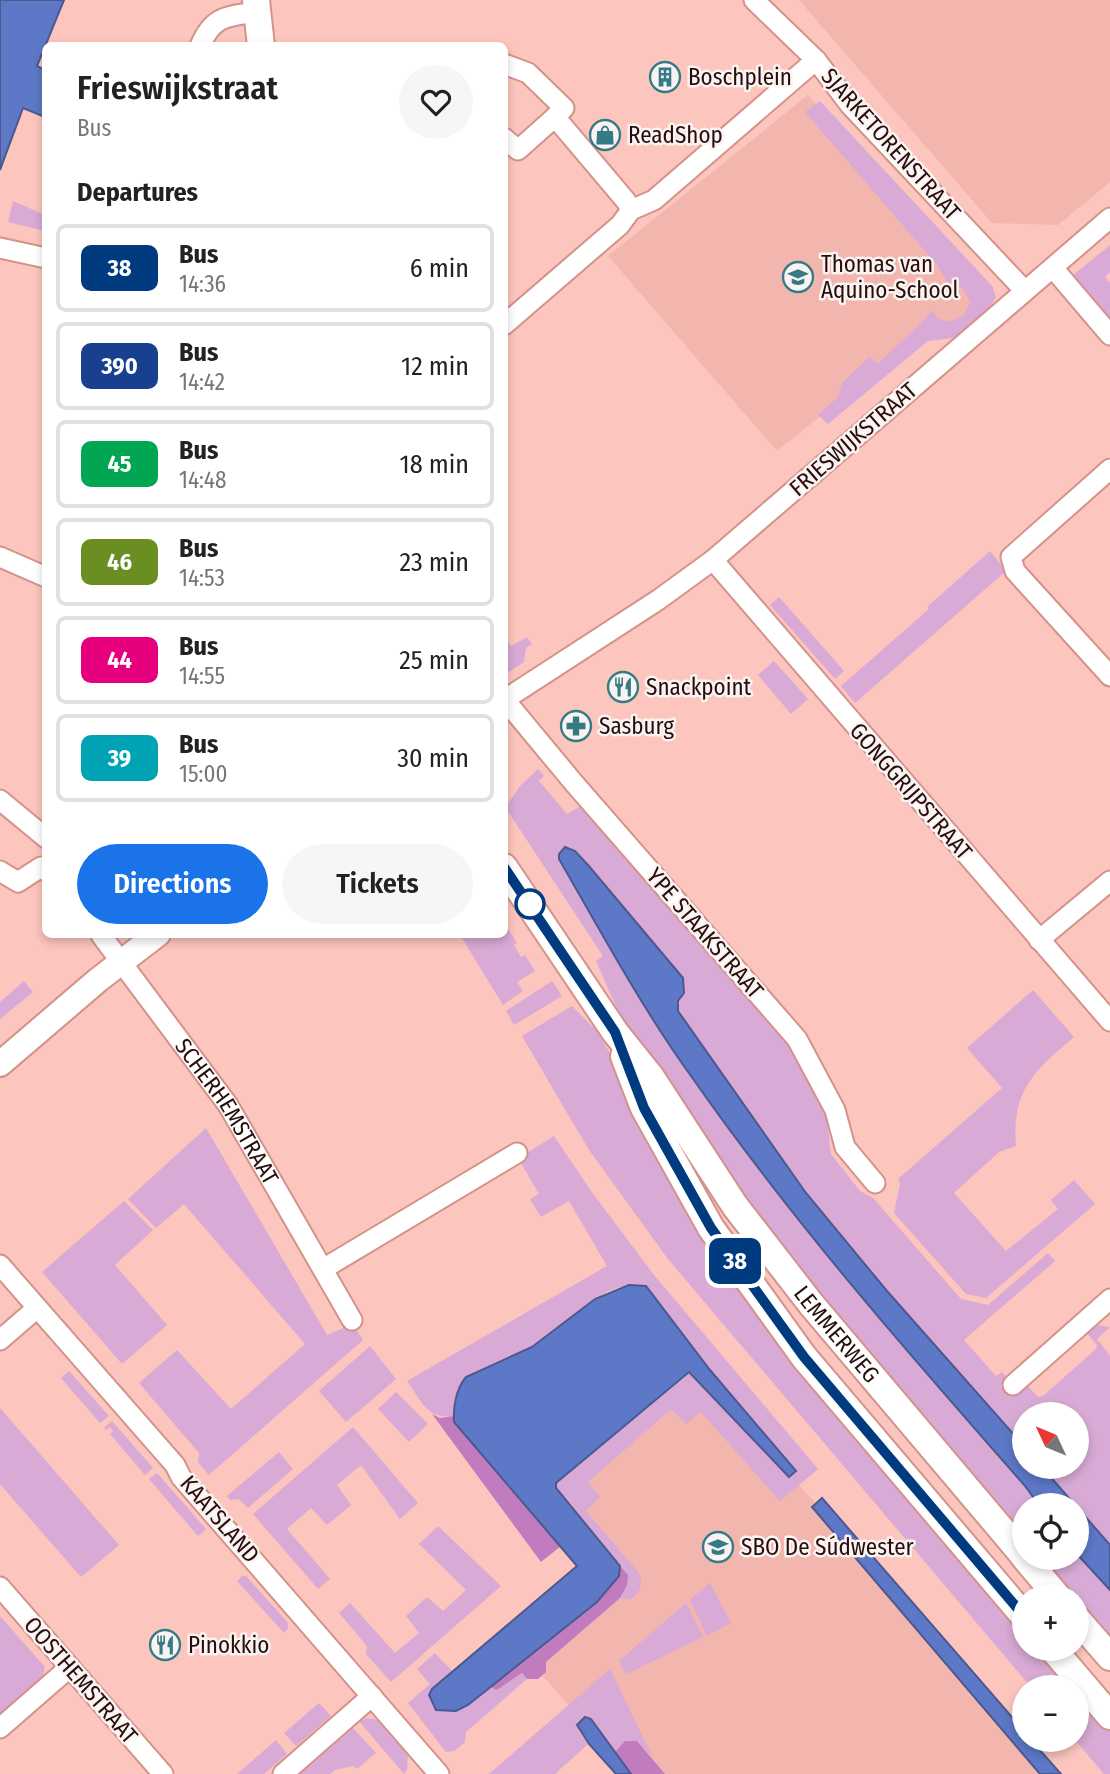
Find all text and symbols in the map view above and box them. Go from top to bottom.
building icon: Boschplein [648,60,682,94]
street label: SJARKETORENSTRAAT [816,62,967,226]
place label: Boschplein [688,63,792,91]
button: heart [399,65,473,139]
text: Frieswijkstraat [77,68,278,108]
text: Bus [77,114,111,142]
shop icon: ReadShop [588,118,622,152]
place label: ReadShop [628,121,723,149]
text: Departures [77,177,198,208]
text: Bus [179,239,218,270]
place label: Thomas van Aquino-School [821,250,959,304]
text: 6 min [410,253,469,284]
text: 38 [107,254,132,282]
school or university icon: Thomas van Aquino-School [781,260,815,294]
text: 14:36 [179,270,226,298]
text: Bus [179,337,218,368]
text: 12 min [401,351,469,382]
text: 390 [101,352,138,380]
text: 14:42 [179,368,225,396]
street label: FRIESWIJKSTRAAT [784,376,923,502]
text: Bus [179,435,218,466]
text: 18 min [400,449,469,480]
text: 45 [108,450,131,478]
text: 14:48 [179,466,227,494]
text: Bus [179,533,218,564]
text: 23 min [400,547,469,578]
text: 46 [107,548,132,576]
text: 14:53 [179,564,225,592]
text: Bus [179,631,218,662]
text: 25 min [399,645,469,676]
text: 44 [107,646,132,674]
text: 14:55 [179,662,225,690]
restaurant icon: Snackpoint [606,670,640,704]
place label: Snackpoint [646,673,752,701]
pharmacy icon: Sasburg [559,709,593,743]
place label: Sasburg [599,712,674,740]
street label: GONGGRIJPSTRAAT [844,717,978,865]
text: Bus [179,729,218,760]
text: 30 min [397,743,469,774]
text: 39 [108,744,131,772]
text: 15:00 [179,760,227,788]
button: Directions [77,844,268,924]
button: Tickets [282,844,473,924]
street label: YPE STAAKSTRAAT [641,862,770,1004]
unlabelled marker [515,889,545,919]
street label: SCHERHEMSTRAAT [169,1033,285,1190]
line badge: 38 [704,1238,766,1284]
text: 38 [723,1247,747,1275]
street label: LEMMERWEG [788,1280,885,1388]
north arrow [1012,1402,1088,1479]
map controls [1012,1402,1089,1752]
street label: KAATSLAND [175,1470,265,1568]
button: locate [1012,1493,1089,1570]
school or university icon: SBO De Súdwester [701,1530,735,1564]
place label: SBO De Súdwester [741,1533,914,1561]
button: + [1012,1584,1089,1661]
street label: OOSTHEMSTRAAT [18,1611,144,1749]
restaurant icon: Pinokkio [148,1628,182,1662]
place label: Pinokkio [188,1631,269,1659]
button: − [1012,1675,1089,1752]

